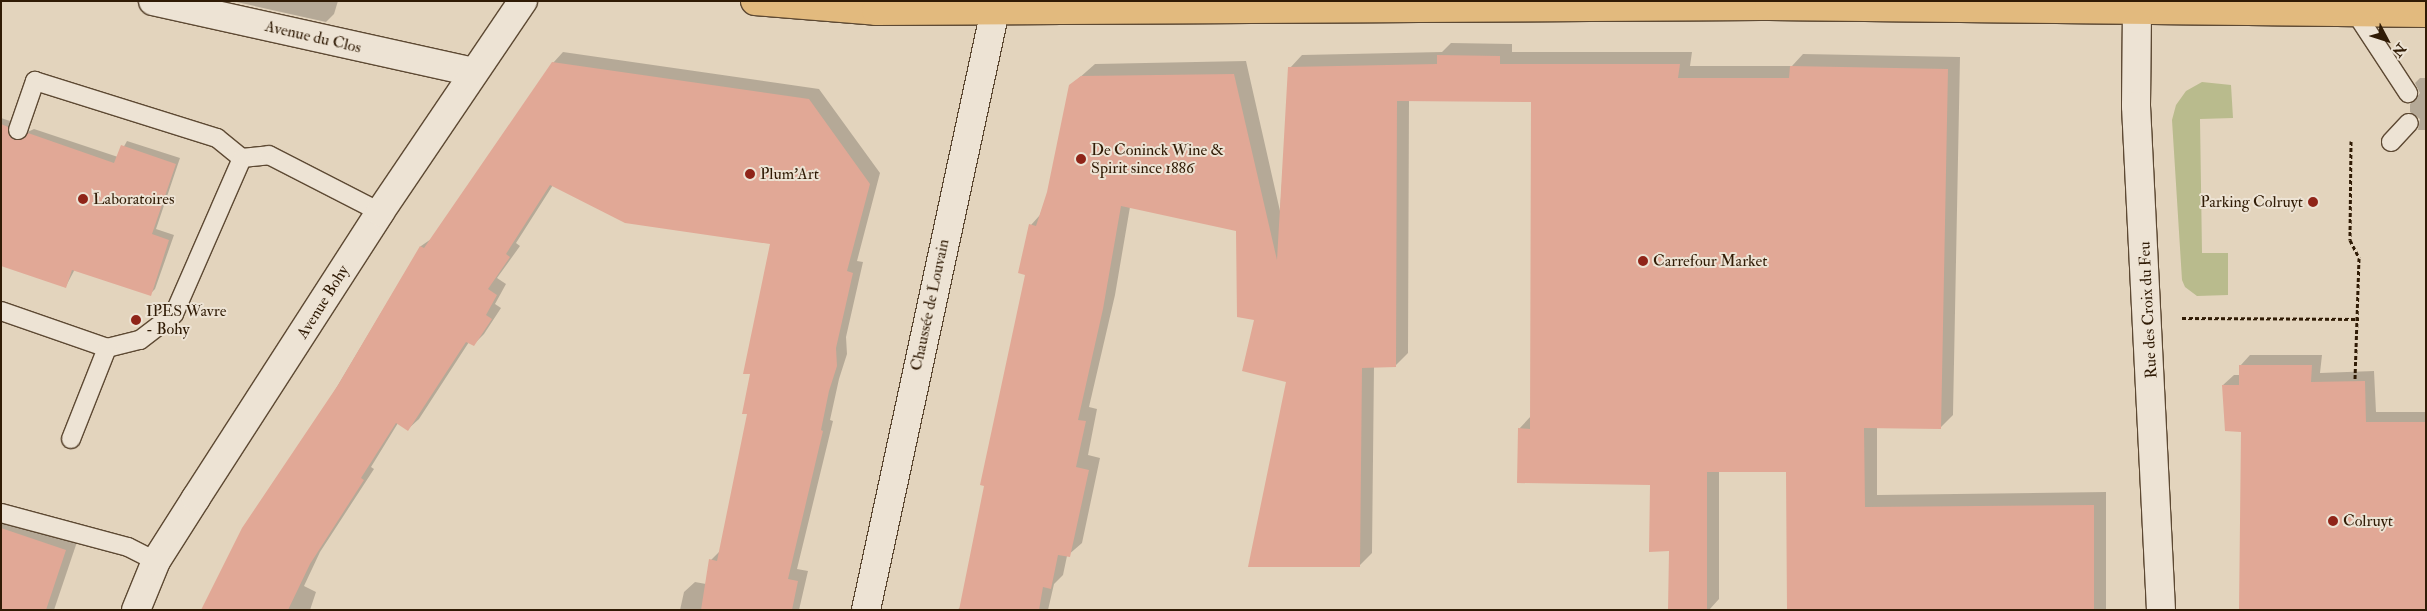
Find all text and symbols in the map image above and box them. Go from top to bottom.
north arrow [2362,15,2412,65]
street label: Avenue du Clos [263,17,363,57]
text: N [2388,40,2409,60]
place label: De Coninck Wine & Spirit since 1886 [1091,140,1224,178]
marker: De Coninck Wine & Spirit since 1886 [1075,153,1087,165]
place label: Plum'Art [760,164,819,184]
marker: Plum'Art [744,168,756,180]
place label: Laboratoires [93,189,174,209]
place label: Parking Colruyt [2200,192,2303,212]
marker: Laboratoires [77,193,89,205]
marker: Parking Colruyt [2307,196,2319,208]
street label: Chaussée de Louvain [907,237,953,373]
street label: Rue des Croix du Feu [2135,241,2161,379]
place label: Carrefour Market [1653,251,1767,271]
marker: Carrefour Market [1637,255,1649,267]
street label: Avenue Bohy [293,262,353,342]
place label: IPES Wavre - Bohy [146,301,226,339]
marker: IPES Wavre - Bohy [130,314,142,326]
place label: Colruyt [2343,511,2393,531]
marker: Colruyt [2327,515,2339,527]

